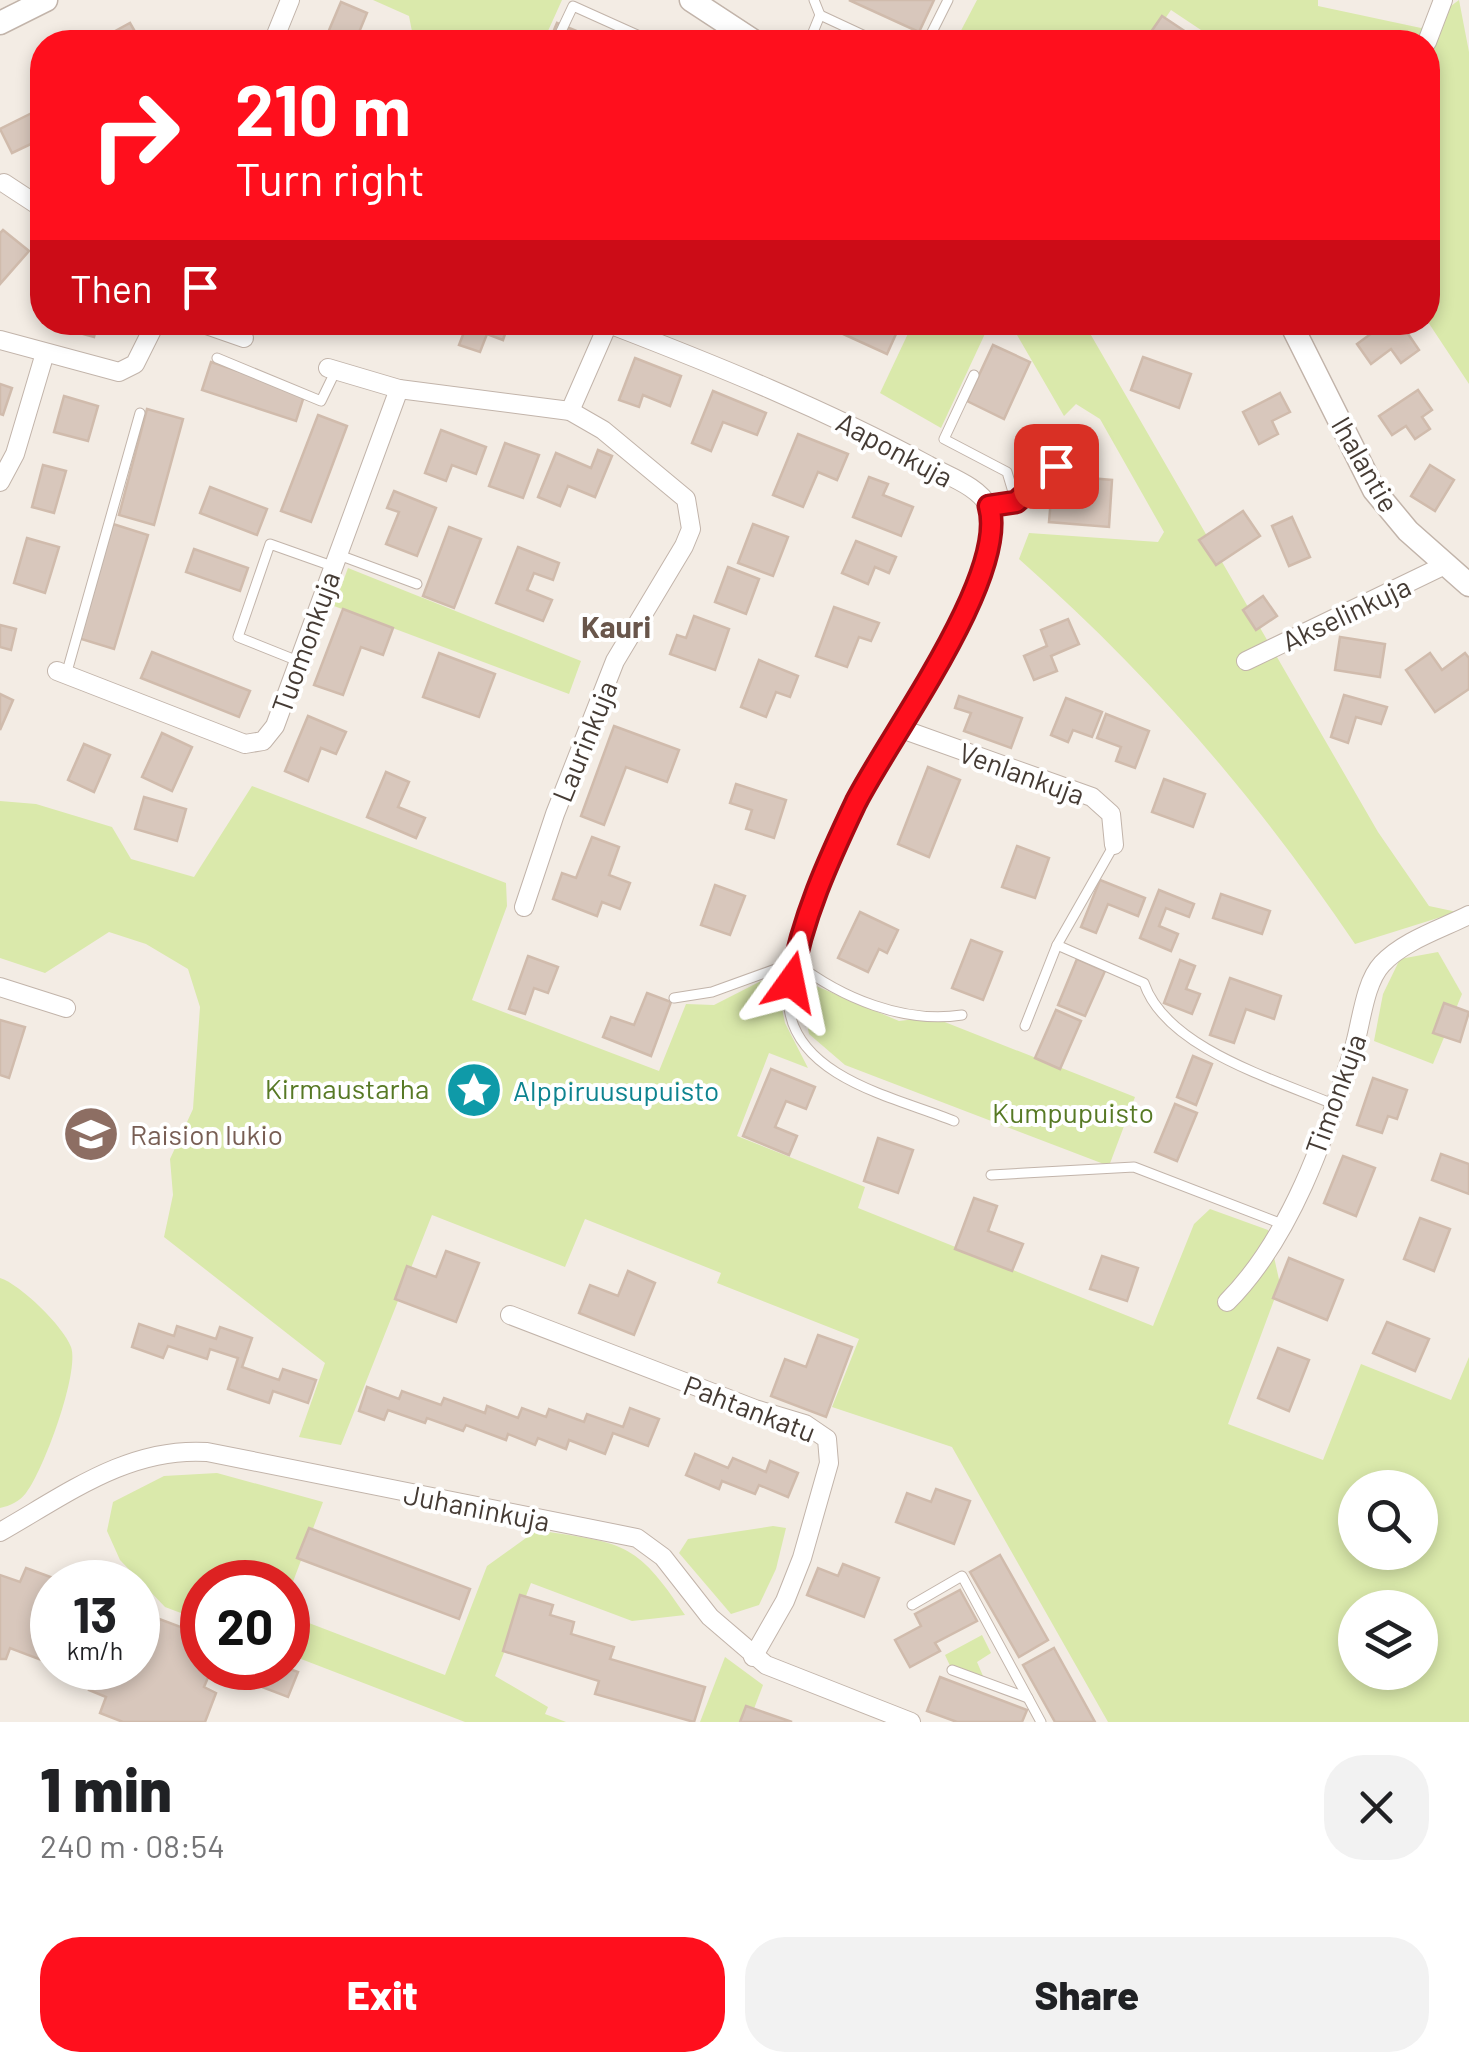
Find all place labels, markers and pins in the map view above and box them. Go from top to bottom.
pin [1014,424,1099,509]
place icon: Alppiruusupuisto [444,1060,504,1120]
place label: Alppiruusupuisto [513,1073,719,1107]
school or university icon: Raision lukio [61,1104,121,1164]
place label: Raision lukio [130,1117,283,1151]

